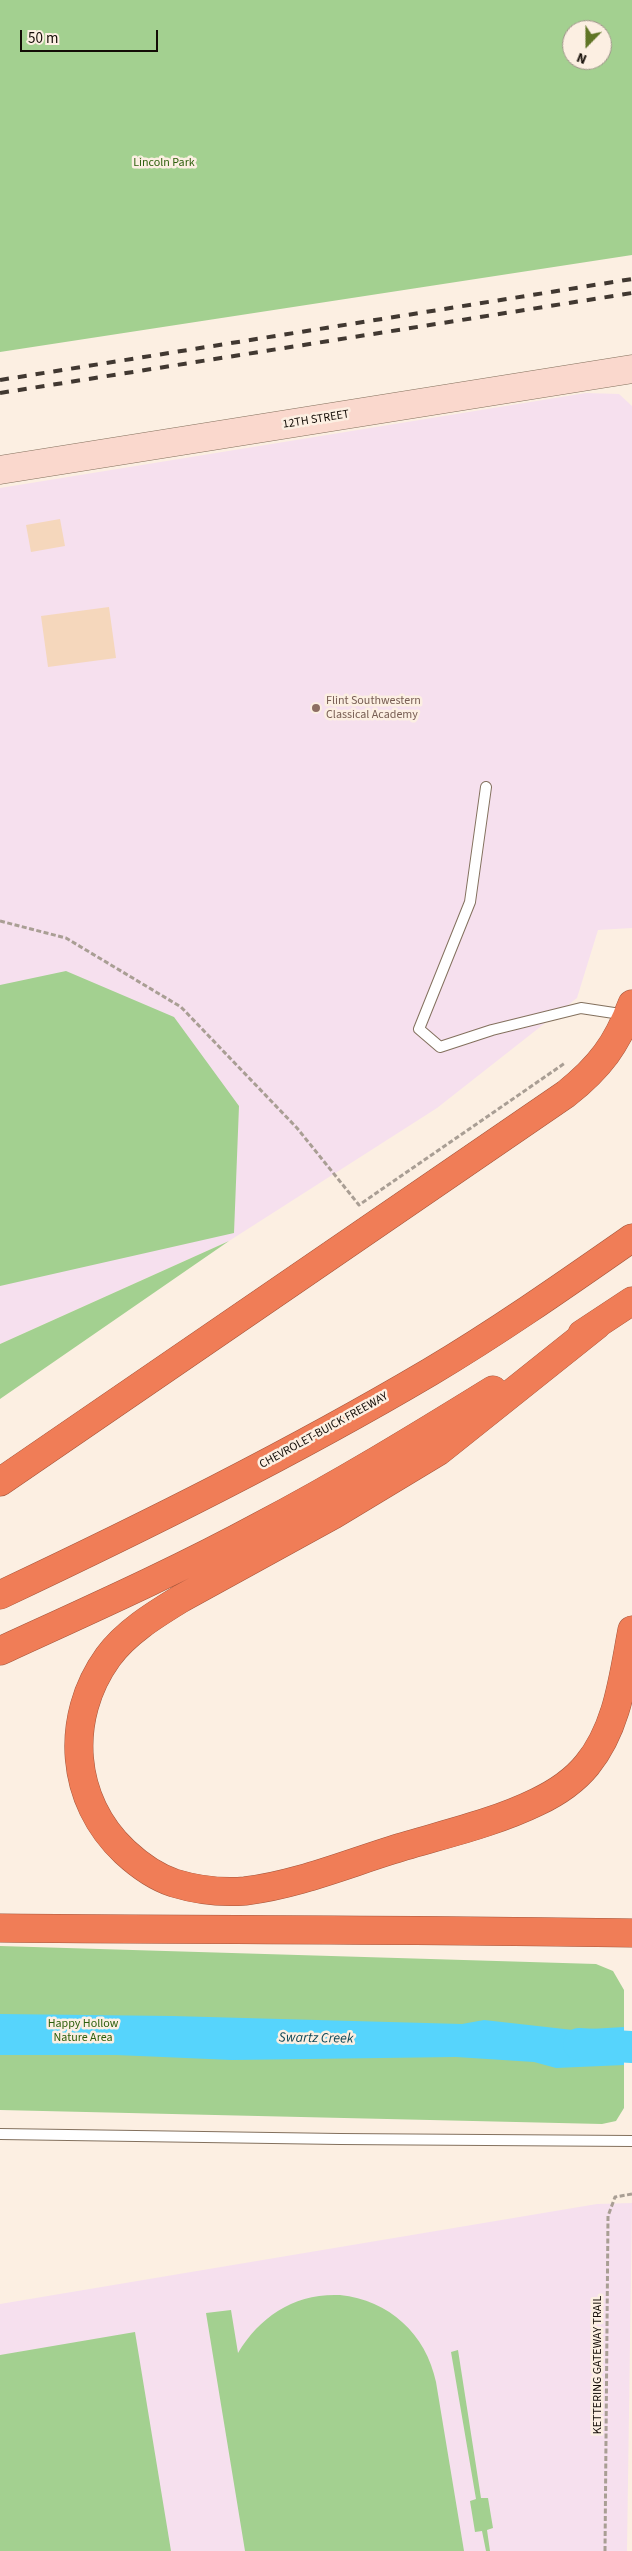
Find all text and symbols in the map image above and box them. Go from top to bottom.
scale bar [22,20,160,52]
north arrow [562,20,612,70]
text: 50 m [28,28,58,49]
text: N [574,47,590,69]
park label: Lincoln Park [133,156,195,170]
street label: 12TH STREET [282,408,350,432]
place label: Flint Southwestern Classical Academy [326,694,421,722]
marker: Flint Southwestern Classical Academy [310,702,322,714]
street label: CHEVROLET-BUICK FREEWAY [257,1390,391,1472]
park label: Happy Hollow Nature Area [48,2017,118,2045]
water label: Swartz Creek [278,2030,354,2048]
street label: KETTERING GATEWAY TRAIL [591,2296,605,2434]

